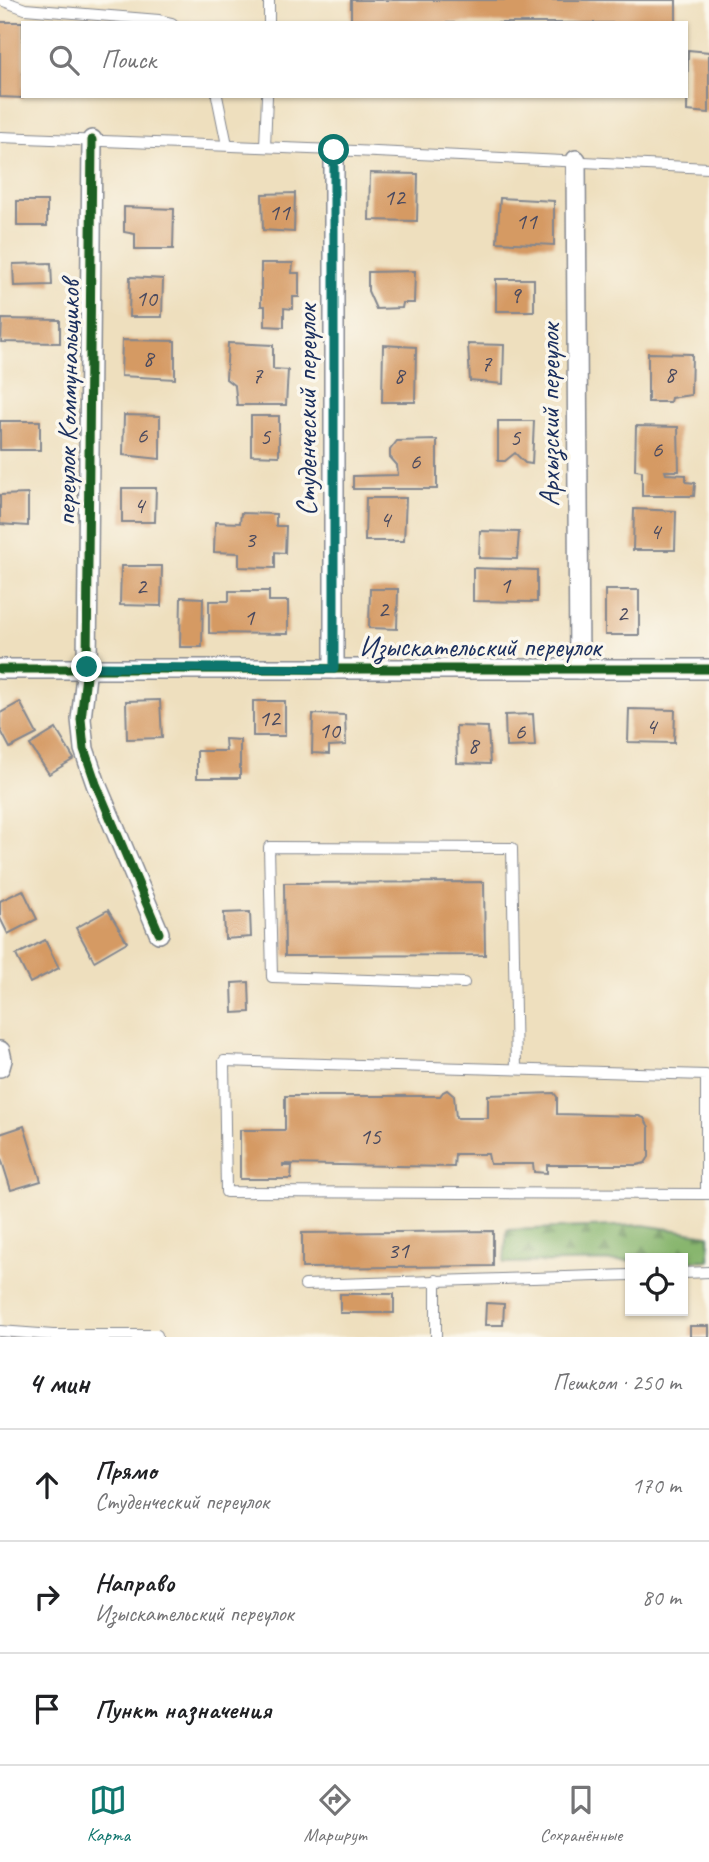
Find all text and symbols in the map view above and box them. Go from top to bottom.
search box [21,21,688,98]
icon: search [45,41,83,79]
text: Поиск [101,43,156,76]
route start [318,134,349,165]
house number: 12 [383,182,407,212]
house number: 11 [268,197,291,227]
house number: 11 [515,206,538,236]
street label: переулок Коммунальщиков [48,274,87,526]
house number: 9 [510,280,523,310]
house number: 10 [135,283,159,313]
street label: Студенческий переулок [289,301,324,516]
street label: Архызский переулок [532,321,568,507]
house number: 8 [143,343,156,373]
house number: 7 [481,348,493,378]
house number: 8 [665,359,678,389]
house number: 7 [252,360,264,390]
house number: 8 [394,360,407,390]
house number: 6 [137,420,149,450]
house number: 5 [260,421,272,451]
house number: 5 [510,422,522,452]
house number: 6 [652,434,664,464]
house number: 6 [410,446,422,476]
house number: 4 [134,490,147,520]
house number: 4 [380,504,393,534]
house number: 4 [650,516,663,546]
house number: 3 [245,524,258,554]
house number: 1 [500,570,512,600]
house number: 2 [136,571,149,601]
house number: 2 [378,594,391,624]
house number: 2 [617,598,630,628]
house number: 1 [244,602,256,632]
street label: Изыскательский переулок [359,629,603,665]
route end [71,651,102,682]
house number: 12 [258,703,282,733]
house number: 4 [646,711,659,741]
house number: 10 [318,715,342,745]
house number: 6 [515,716,527,746]
house number: 8 [468,730,481,760]
house number: 15 [359,1121,382,1151]
house number: 31 [387,1235,410,1265]
map controls [625,1253,688,1316]
button: locate [625,1253,688,1316]
text: 4 мин [28,1364,89,1402]
text: Пешком · 250 m [553,1368,681,1397]
text: Прямо [95,1454,157,1487]
icon: ahead [28,1466,66,1504]
text: 170 m [632,1471,681,1500]
text: Студенческий переулок [95,1487,269,1516]
text: Направо [95,1566,174,1599]
icon: right [28,1578,66,1616]
text: 80 m [642,1583,681,1612]
text: Изыскательский переулок [95,1599,293,1628]
icon: arrive [28,1690,66,1728]
text: Пункт назначения [95,1693,271,1726]
tab: Карта [87,1781,130,1847]
tab: Маршрут [304,1781,366,1847]
tab: Сохранённые [540,1781,622,1847]

